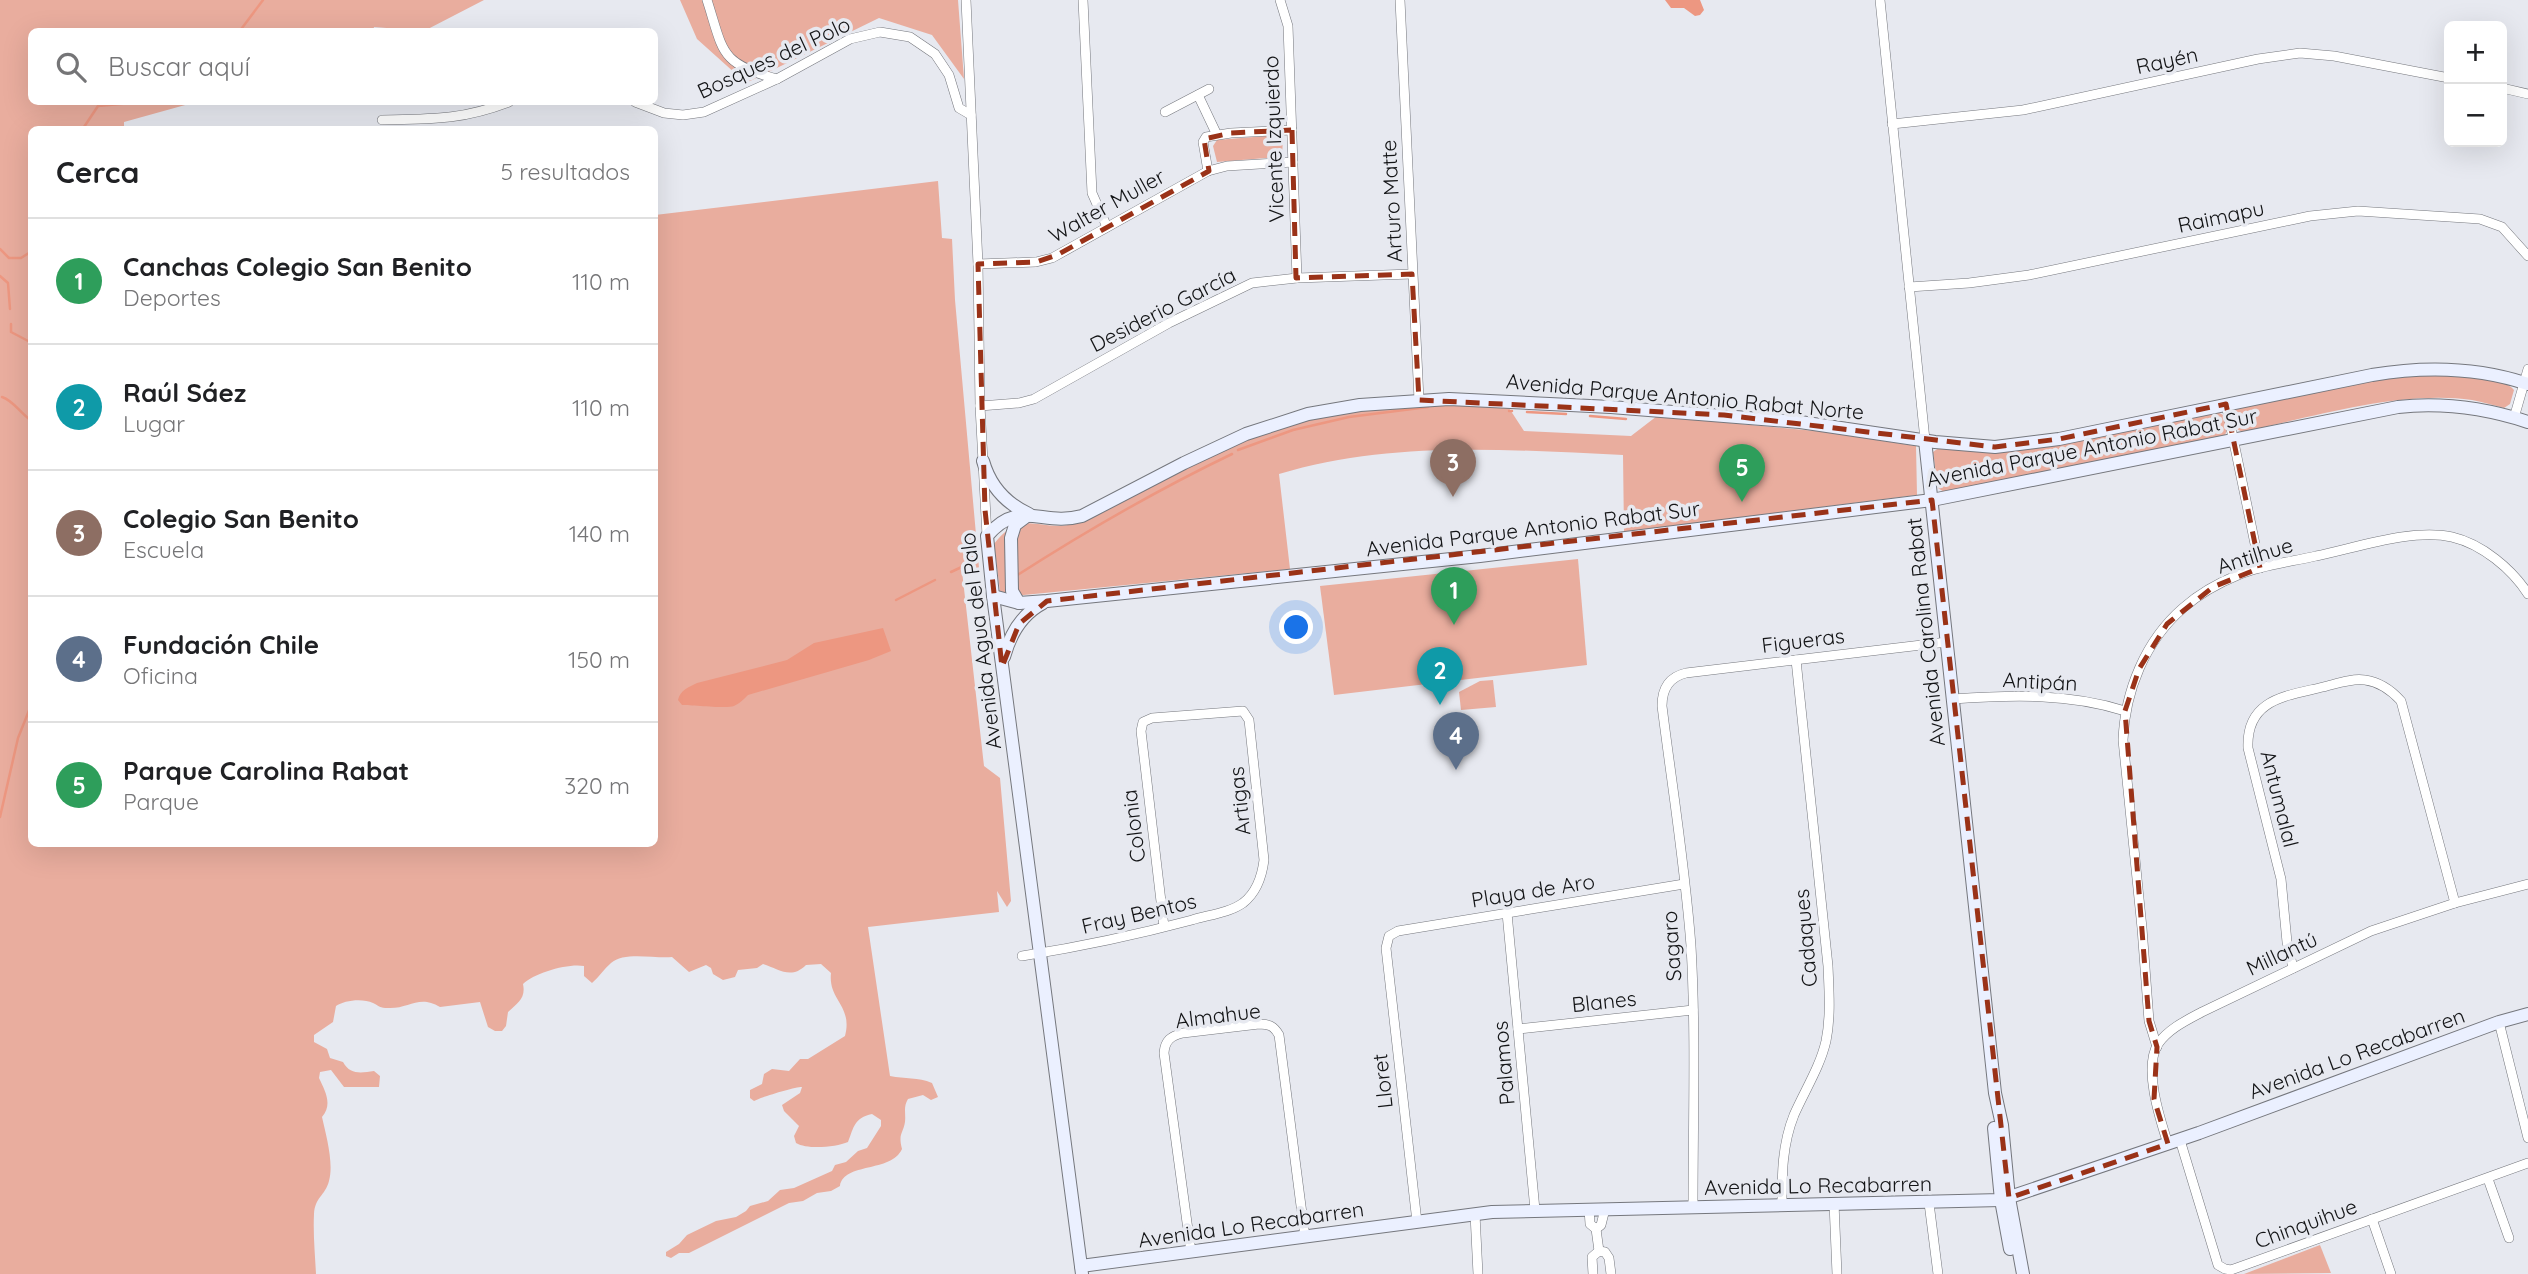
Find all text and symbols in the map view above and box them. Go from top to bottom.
street label: Bosques del Polo [693,10,854,104]
map controls [2444,21,2507,147]
button: + [2444,21,2507,84]
search box [28,28,658,105]
street label: Rayén [2133,41,2200,79]
icon: search [52,48,90,86]
text: Buscar aquí [108,50,250,83]
street label: Vicente Izquierdo [1257,55,1289,223]
button: − [2444,84,2507,147]
street label: Arturo Matte [1375,139,1407,263]
text: Cerca [56,153,139,191]
text: 5 resultados [500,157,630,186]
street label: Walter Muller [1044,162,1169,248]
street label: Raimapu [2175,194,2267,238]
text: Canchas Colegio San Benito [123,250,472,283]
street label: Desiderio García [1085,261,1240,357]
text: 1 [75,267,83,296]
text: 110 m [572,267,630,296]
text: Deportes [123,283,221,312]
street label: Avenida Parque Antonio Rabat Norte [1505,367,1865,425]
text: Raúl Sáez [123,376,246,409]
text: 2 [72,393,86,422]
text: 110 m [572,393,630,422]
street label: Avenida Parque Antonio Rabat Sur [1924,402,2259,492]
text: Lugar [123,409,185,438]
pin: 3 [1430,439,1476,497]
pin: 5 [1719,444,1765,502]
street label: Avenida Parque Antonio Rabat Sur [1364,495,1701,561]
text: Colegio San Benito [123,502,359,535]
street label: Avenida Carolina Rabat [1900,516,1950,748]
text: 3 [73,519,85,548]
text: 140 m [569,519,630,548]
street label: Avenida Agua del Palo [954,531,1006,751]
street label: Antilhue [2214,531,2296,579]
text: Escuela [123,535,204,564]
pin: 1 [1431,567,1477,625]
your location [1279,610,1313,644]
street label: Figueras [1760,622,1846,658]
text: Fundación Chile [123,628,319,661]
text: 4 [72,645,86,674]
text: 150 m [568,645,630,674]
pin: 2 [1417,647,1463,705]
text: Oficina [123,661,198,690]
street label: Antipán [2002,666,2078,696]
pin: 4 [1433,712,1479,770]
street label: Antumalal [2255,748,2305,850]
text: Parque Carolina Rabat [123,754,409,787]
street label: Artigas [1222,766,1256,837]
text: 5 [72,771,86,800]
text: 320 m [564,771,630,800]
text: Parque [123,787,199,816]
street label: Colonia [1116,788,1150,864]
street label: Playa de Aro [1469,867,1596,913]
street label: Fray Bentos [1079,887,1199,939]
street label: Cadaques [1788,888,1822,988]
street label: Sagaro [1656,910,1686,982]
street label: Millantú [2242,925,2321,981]
street label: Blanes [1570,985,1638,1017]
street label: Almahue [1174,997,1262,1033]
street label: Avenida Lo Recabarren [2245,1002,2468,1104]
street label: Palamos [1486,1020,1520,1106]
street label: Lloret [1366,1052,1398,1110]
street label: Avenida Lo Recabarren [1704,1170,1932,1200]
street label: Chinquihue [2251,1193,2360,1254]
street label: Avenida Lo Recabarren [1136,1195,1365,1253]

